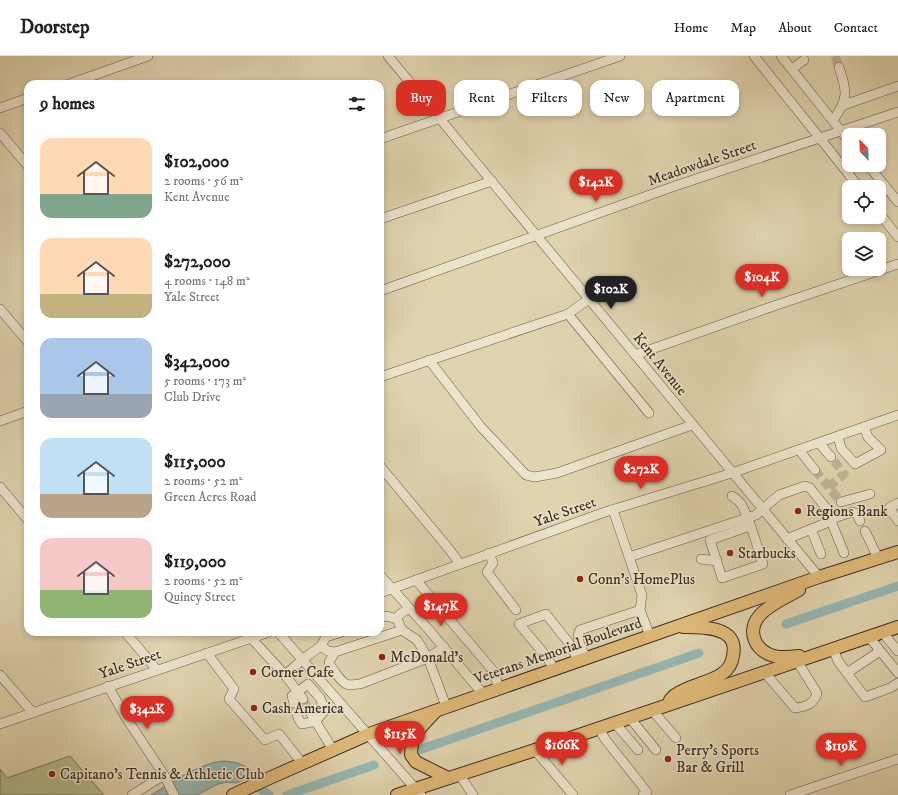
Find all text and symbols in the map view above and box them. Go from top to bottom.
text: Doorstep [20,16,89,39]
text: Home [674,19,708,37]
text: Map [730,19,756,37]
text: About [778,19,812,37]
text: Contact [834,19,878,37]
chip: Buy [396,80,446,116]
chip: Rent [454,80,509,116]
chip: Filters [517,80,582,116]
chip: New [590,80,644,116]
chip: Apartment [652,80,739,116]
text: 9 homes [40,93,95,115]
icon: filters [346,93,368,115]
north arrow [842,128,886,172]
map controls [842,128,886,276]
street label: Meadowdale Street [645,135,759,190]
text: $102,000 [164,151,229,173]
icon: home [72,154,120,202]
pin: $142K [568,169,624,203]
text: 2 rooms · 56 m² [164,173,243,189]
text: $142K [579,174,613,190]
button: locate [842,180,886,224]
text: Kent Avenue [164,189,230,205]
button: layers [842,232,886,276]
text: $272,000 [164,251,231,273]
icon: home [72,254,120,302]
pin: $104K [734,264,790,298]
text: $104K [744,269,780,285]
text: 4 rooms · 148 m² [164,273,250,289]
pin: $102K [583,276,639,310]
text: $102K [594,281,628,297]
text: Yale Street [164,289,220,305]
street label: Kent Avenue [629,329,691,399]
text: $342,000 [164,351,230,373]
icon: home [72,354,120,402]
text: 5 rooms · 173 m² [164,373,246,389]
text: Club Drive [164,389,221,405]
text: $115,000 [164,451,226,473]
icon: home [72,454,120,502]
pin: $272K [613,456,669,490]
text: $272K [623,461,659,477]
text: 2 rooms · 52 m² [164,473,243,489]
text: Green Acres Road [164,489,256,505]
street label: Yale Street [532,492,599,531]
place label: Regions Bank [806,502,888,521]
marker: Regions Bank [793,506,803,516]
place label: Starbucks [738,544,796,563]
marker: Starbucks [725,548,735,558]
text: $119,000 [164,551,226,573]
icon: home [72,554,120,602]
place label: Conn's HomePlus [588,570,695,589]
text: 2 rooms · 52 m² [164,573,243,589]
marker: Conn's HomePlus [575,574,585,584]
text: Quincy Street [164,589,235,605]
pin: $147K [413,593,469,627]
text: $147K [424,598,458,614]
street label: Veterans Memorial Boulevard [471,613,645,689]
street label: Yale Street [97,644,164,683]
place label: McDonald's [390,648,463,667]
marker: McDonald's [377,652,387,662]
place label: Corner Cafe [261,663,334,682]
marker: Corner Cafe [248,667,258,677]
pin: $342K [119,696,175,730]
place label: Cash America [262,699,344,718]
text: $342K [130,701,164,717]
marker: Cash America [249,703,259,713]
pin: $115K [372,721,428,755]
text: $115K [384,726,416,742]
pin: $166K [534,732,590,766]
pin: $119K [813,733,869,767]
text: $166K [545,737,579,753]
text: $119K [825,738,857,754]
place label: Perry's Sports Bar & Grill [676,741,759,777]
marker: Perry's Sports Bar & Grill [663,754,673,764]
place label: Capitano's Tennis & Athletic Club [60,765,264,784]
marker: Capitano's Tennis & Athletic Club [47,769,57,779]

